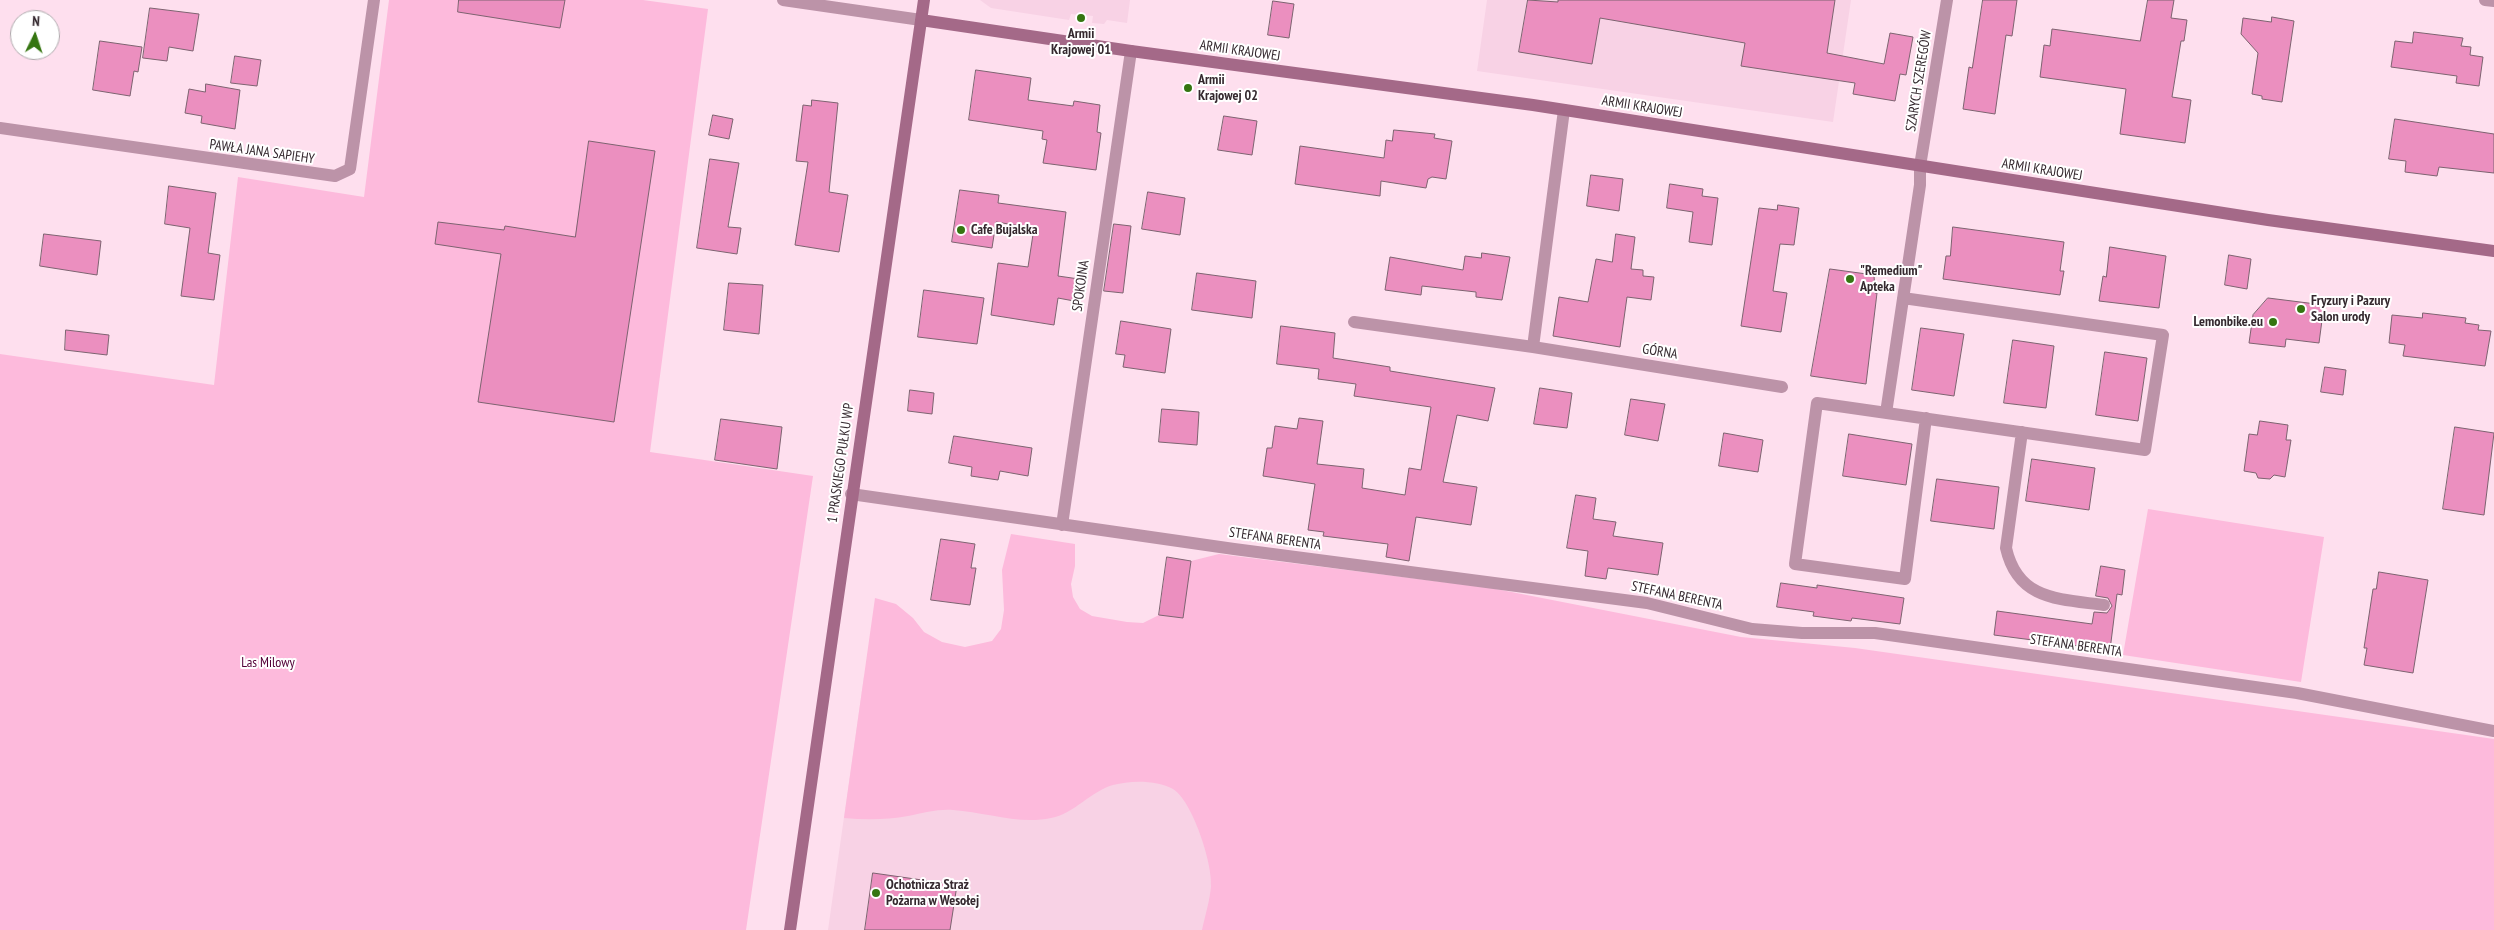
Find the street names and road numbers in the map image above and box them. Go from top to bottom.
street label: SZARYCH SZEREGÓW [1903,29,1935,133]
street label: ARMII KRAJOWEJ [1199,37,1281,65]
street label: ARMII KRAJOWEJ [1601,92,1683,122]
street label: PAWŁA JANA SAPIEHY [208,136,316,168]
street label: ARMII KRAJOWEJ [2001,155,2083,185]
street label: SPOKOJNA [1069,259,1093,313]
street label: GÓRNA [1641,341,1679,363]
street label: 1 PRASKIEGO PUŁKU WP [824,402,858,524]
street label: STEFANA BERENTA [1228,524,1322,554]
street label: STEFANA BERENTA [1630,578,1724,614]
street label: STEFANA BERENTA [2029,631,2123,661]

